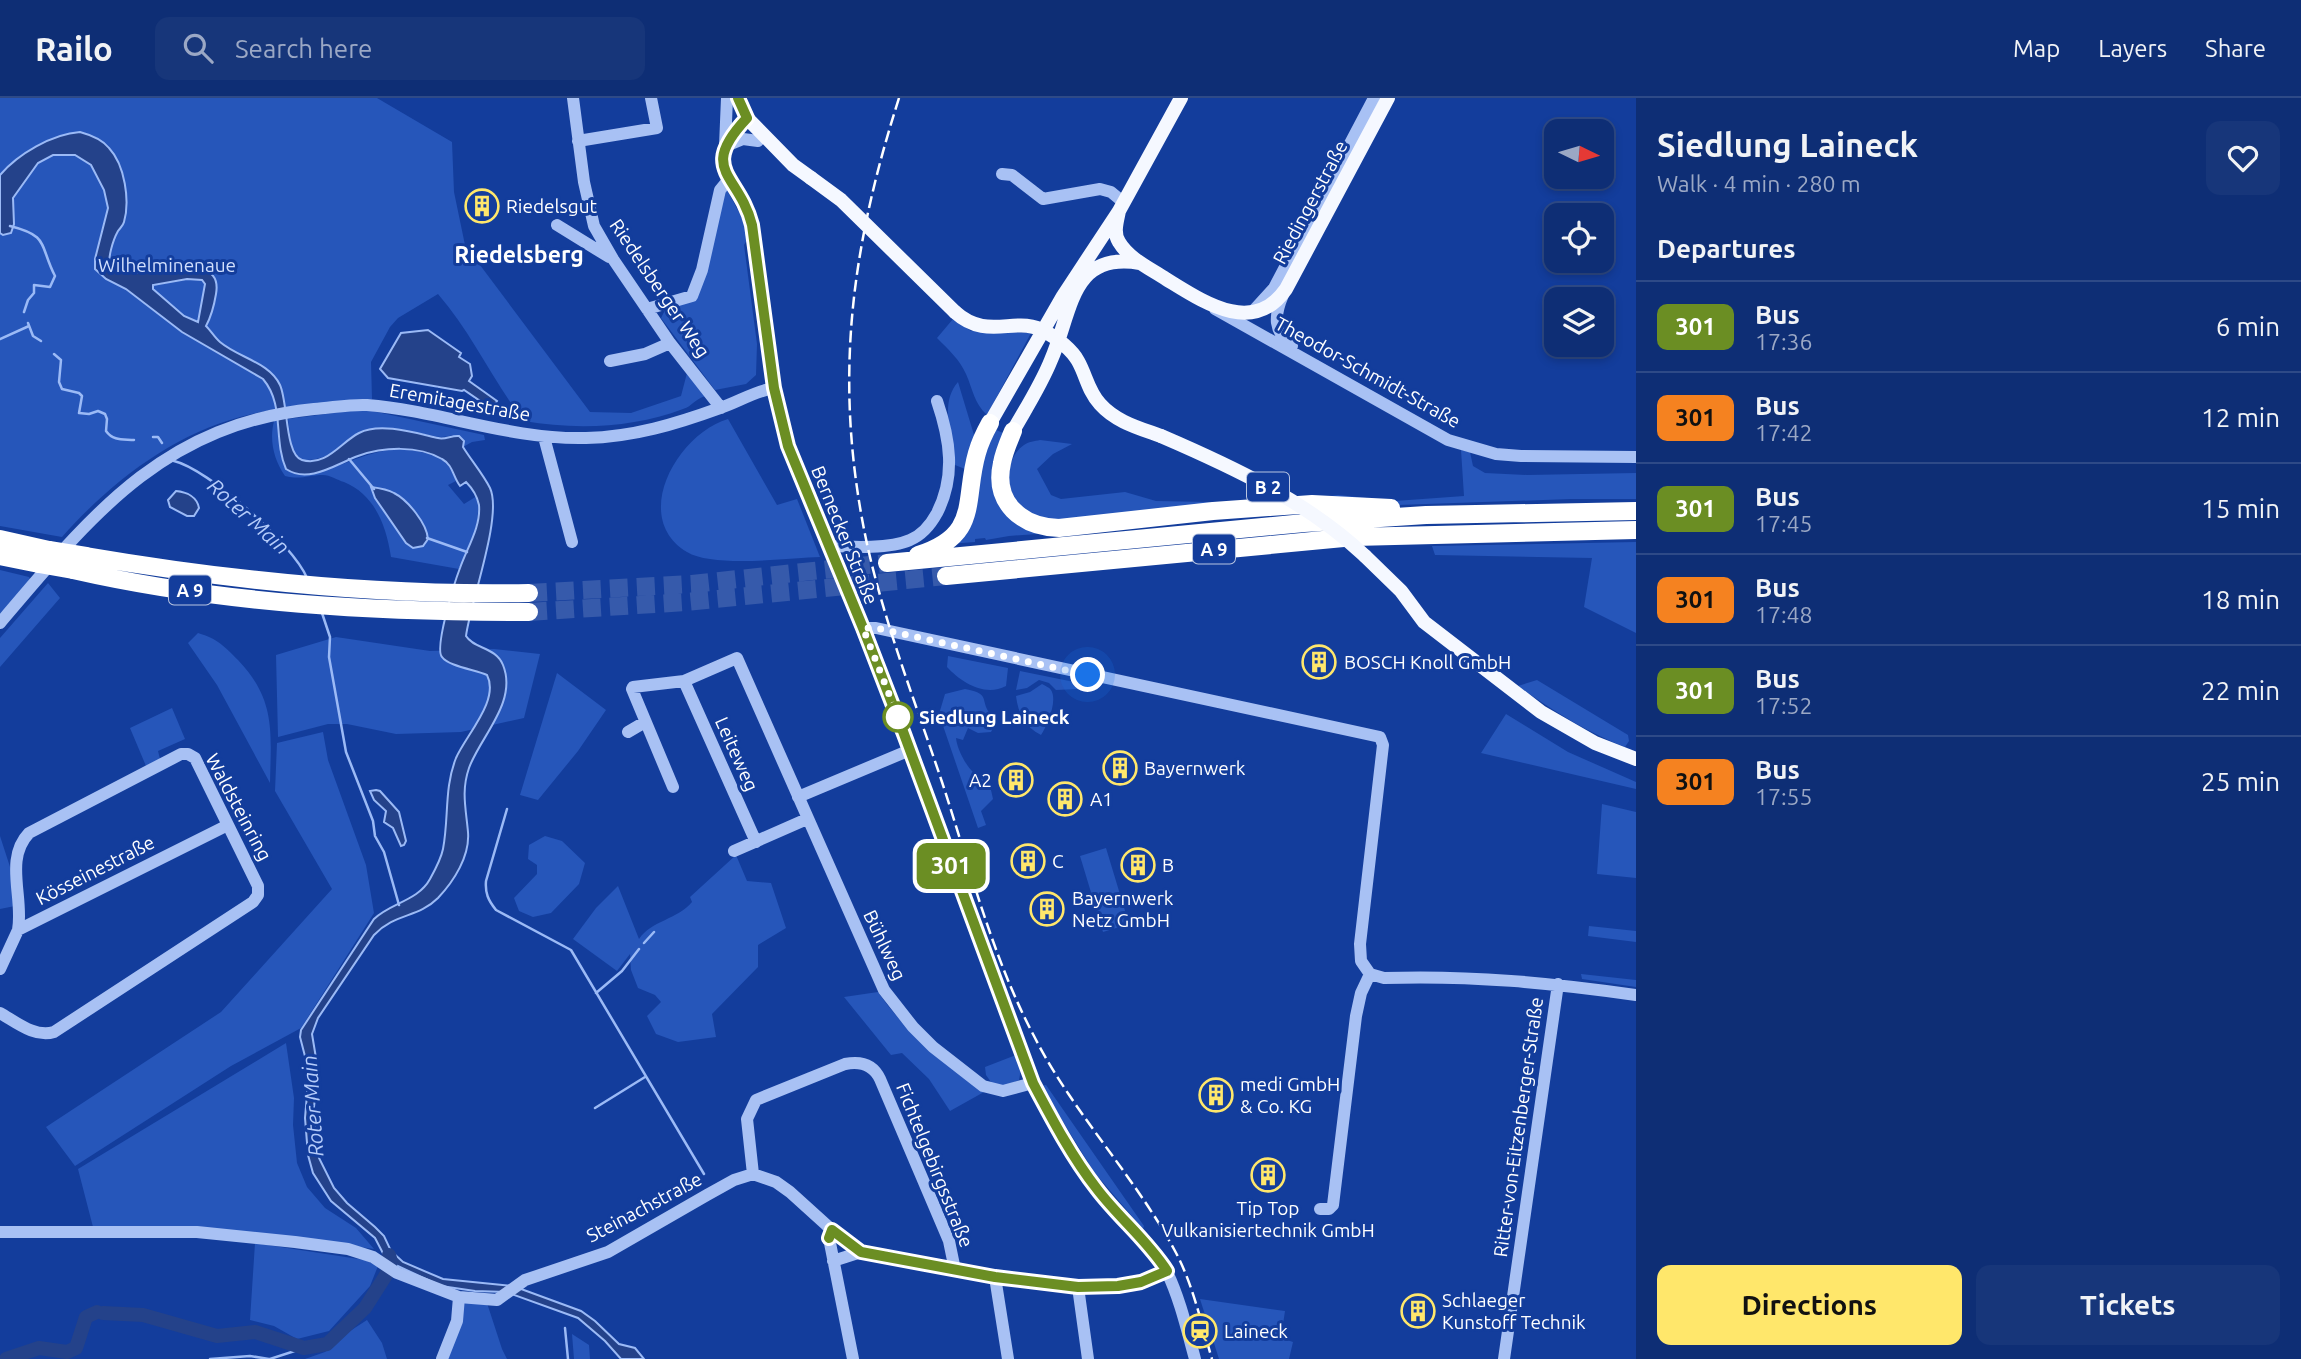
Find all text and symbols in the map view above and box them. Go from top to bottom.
search box [155,17,645,80]
icon: search [179,29,217,67]
text: Railo [35,30,113,67]
text: Search here [235,34,372,63]
text: Map [2013,35,2060,62]
text: Layers [2098,35,2167,62]
text: Share [2205,35,2266,62]
north arrow [1544,119,1614,189]
map controls [1544,119,1614,357]
button: heart [2206,121,2280,195]
text: Siedlung Laineck [1657,126,1918,163]
street label: Riedingerstraße [1268,136,1352,268]
text: Walk · 4 min · 280 m [1657,171,1861,196]
building icon: Riedelsgut [463,187,501,225]
place label: Riedelsgut [506,195,598,217]
button: locate [1544,203,1614,273]
street label: Riedelsberger Weg [606,215,714,361]
text: Departures [1657,234,1795,263]
district label: Riedelsberg [454,242,584,267]
park label: Wilhelminenaue [98,254,236,276]
button: layers [1544,287,1614,357]
text: Bus [1755,300,1800,329]
street label: Theodor-Schmidt-Straße [1272,312,1464,432]
text: 6 min [2216,312,2280,341]
text: 301 [1675,313,1716,340]
text: 17:36 [1755,329,1813,354]
street label: Eremitagestraße [388,379,532,425]
text: Bus [1755,391,1800,420]
text: 12 min [2201,403,2280,432]
text: 301 [1675,404,1716,431]
text: 17:42 [1755,420,1813,445]
street label: Bernecker Straße [807,462,883,608]
road number: B 2 [1247,472,1289,502]
water label: Roter Main [203,473,295,559]
text: Bus [1755,482,1800,511]
text: 15 min [2201,494,2280,523]
text: 301 [1675,495,1716,522]
text: 17:45 [1755,511,1813,536]
road number: A 9 [1193,534,1235,564]
text: Bus [1755,573,1800,602]
road number: A 9 [169,576,211,604]
text: 18 min [2201,585,2280,614]
text: 301 [1675,586,1716,613]
text: 17:48 [1755,602,1813,627]
building icon: BOSCH Knoll GmbH [1300,643,1338,681]
place label: BOSCH Knoll GmbH [1344,651,1511,673]
your location [1070,657,1105,692]
text: Bus [1755,664,1800,693]
text: 22 min [2201,676,2280,705]
text: 301 [1675,677,1716,704]
text: 17:52 [1755,693,1813,718]
marker: Siedlung Laineck [883,702,913,732]
place label: Siedlung Laineck [919,706,1070,728]
street label: Leiteweg [711,714,763,794]
building icon: Bayernwerk [1101,749,1139,787]
street label: Waldsteinring [202,750,276,864]
text: Bus [1755,755,1800,784]
place label: Bayernwerk [1144,757,1246,779]
building icon: A2 [997,761,1035,799]
text: 25 min [2201,767,2280,796]
text: 301 [1675,768,1716,795]
place label: A2 [969,769,992,791]
building icon: A1 [1046,780,1084,818]
text: 17:55 [1755,784,1813,809]
place label: A1 [1090,788,1113,810]
street label: Kösseinestraße [32,831,158,909]
building icon: C [1009,842,1047,880]
line badge: 301 [911,843,991,889]
building icon: B [1119,846,1157,884]
place label: C [1052,850,1064,872]
text: 301 [931,852,971,879]
place label: B [1162,854,1174,876]
place label: Bayernwerk Netz GmbH [1072,887,1174,931]
building icon: Bayernwerk Netz GmbH [1028,890,1066,928]
street label: Bühlweg [859,906,911,984]
street label: Ritter-von-Eitzenberger-Straße [1489,996,1547,1258]
water label: Roter Main [296,1054,328,1158]
place label: medi GmbH & Co. KG [1240,1073,1340,1117]
building icon: medi GmbH & Co. KG [1197,1076,1235,1114]
street label: Fichtelgebirgsstraße [892,1080,978,1250]
building icon: Tip Top Vulkanisiertechnik GmbH [1249,1156,1287,1194]
street label: Steinachstraße [583,1167,705,1247]
place label: Tip Top Vulkanisiertechnik GmbH [1161,1197,1375,1241]
button: Directions [1657,1265,1962,1345]
button: Tickets [1976,1265,2280,1345]
place label: Schlaeger Kunstoff Technik [1442,1289,1586,1333]
building icon: Schlaeger Kunstoff Technik [1399,1292,1437,1330]
station icon: Laineck [1181,1312,1219,1350]
place label: Laineck [1224,1320,1288,1342]

